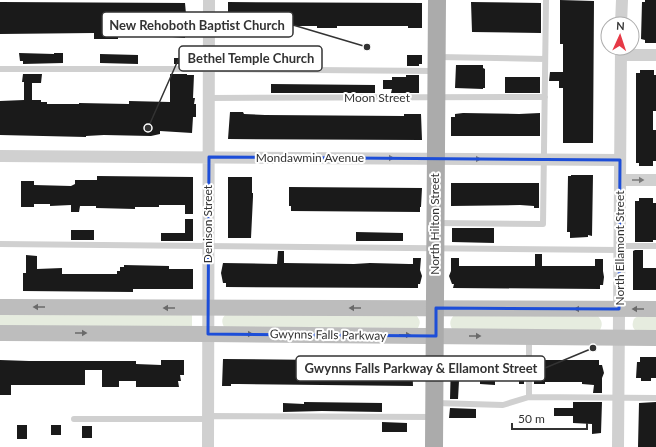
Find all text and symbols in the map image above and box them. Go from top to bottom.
callout: New Rehoboth Baptist Church [102,12,293,37]
north arrow [600,16,640,56]
text: New Rehoboth Baptist Church [109,17,285,33]
text: N [616,19,625,32]
callout: Bethel Temple Church [179,46,322,71]
text: Bethel Temple Church [188,50,314,66]
street label: Moon Street [344,90,411,105]
street label: Mondawmin Avenue [256,150,364,165]
one-way arrow [382,155,395,161]
one-way arrow [469,156,482,162]
street label: North Hilton Street [427,173,442,275]
one-way arrow [632,177,645,183]
street label: Denison Street [200,184,215,263]
street label: North Ellamont Street [612,190,627,305]
one-way arrow [32,304,45,310]
one-way arrow [162,305,175,311]
one-way arrow [348,305,361,311]
one-way arrow [573,306,586,312]
one-way arrow [631,306,644,312]
street label: Gwynns Falls Parkway [270,326,387,343]
one-way arrow [75,330,88,336]
one-way arrow [241,331,254,337]
one-way arrow [399,332,411,339]
one-way arrow [469,333,482,339]
callout: Gwynns Falls Parkway & Ellamont Street [296,356,545,381]
text: Gwynns Falls Parkway & Ellamont Street [305,360,538,376]
scale bar [512,405,587,431]
text: 50 m [518,411,545,426]

